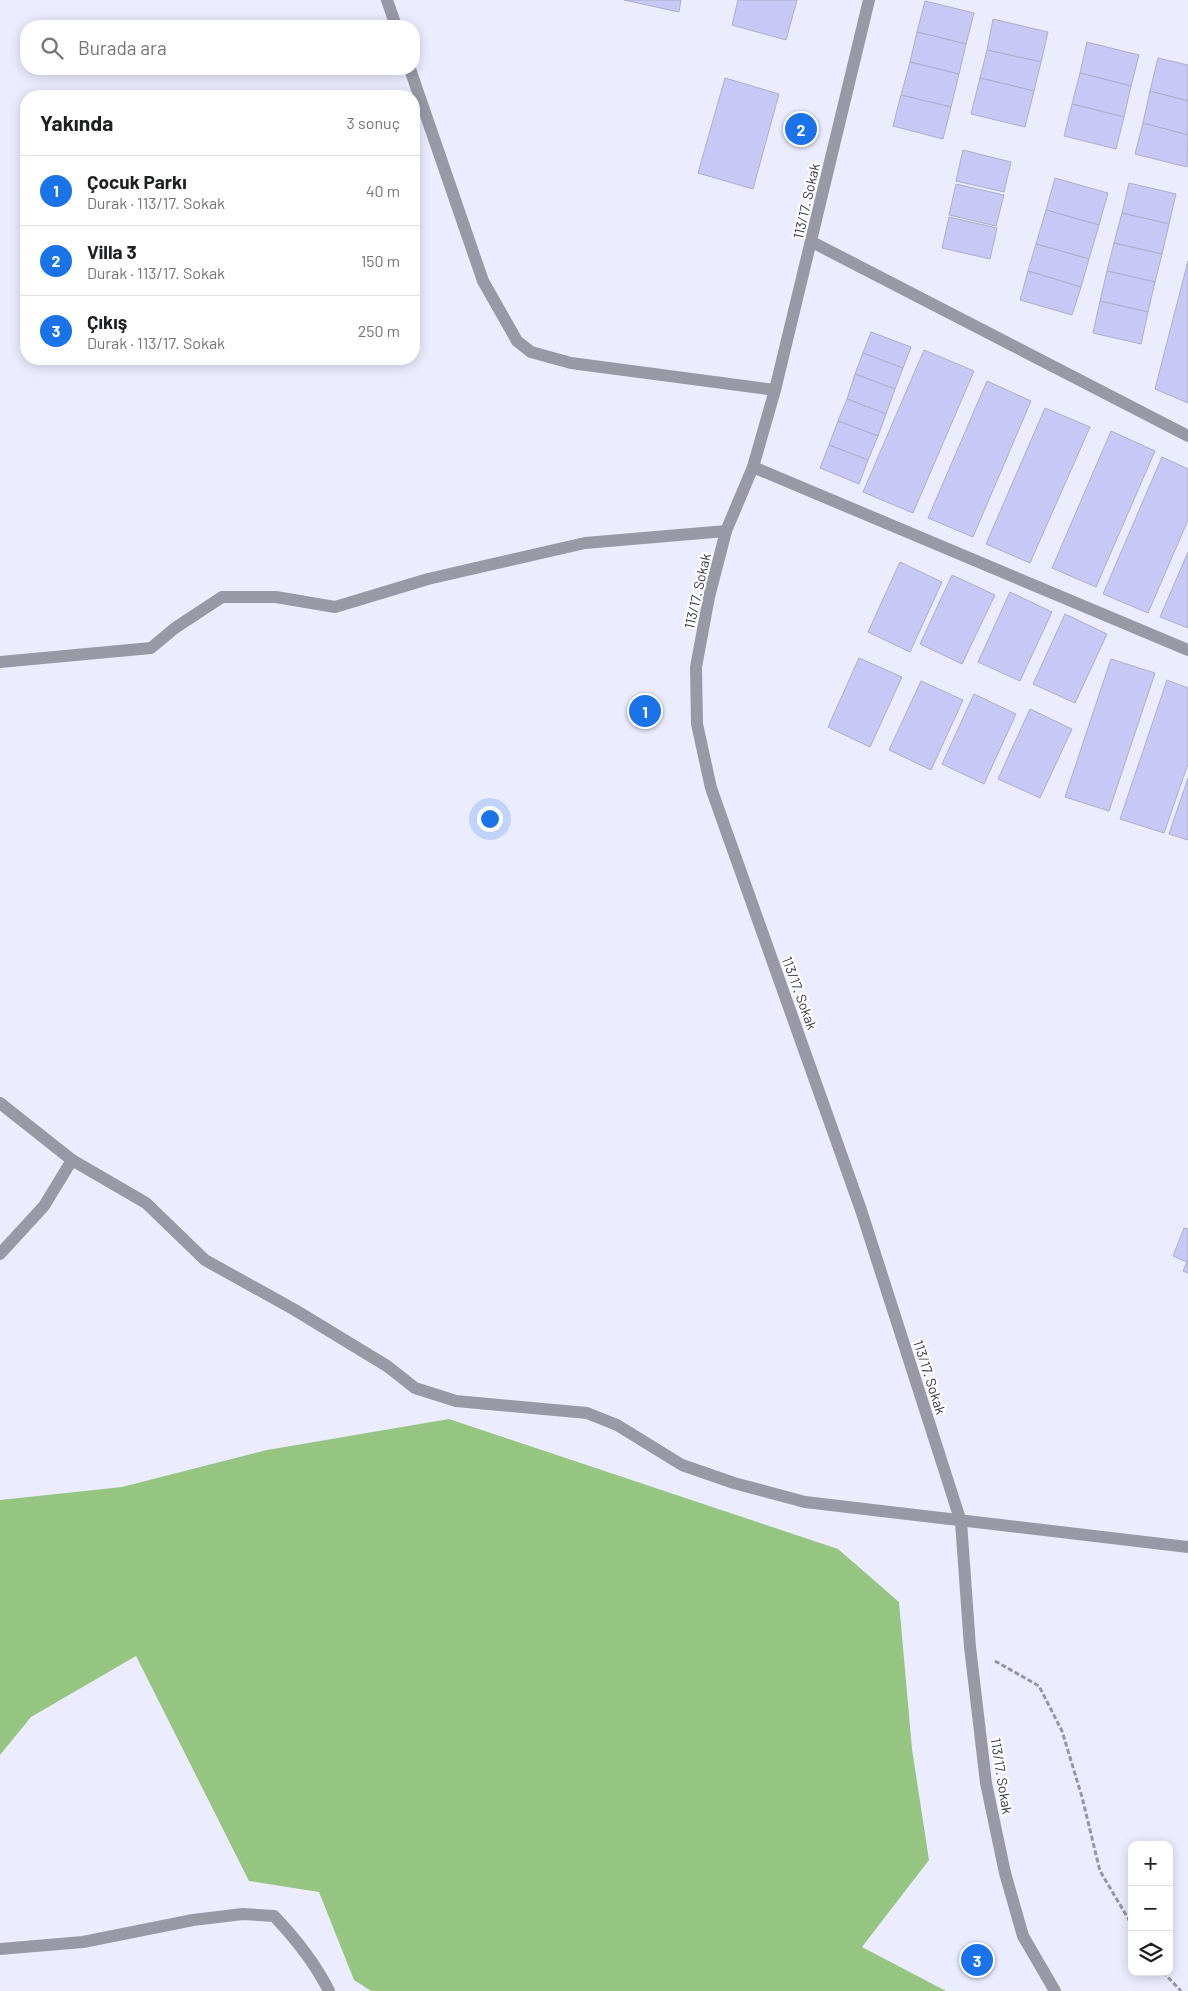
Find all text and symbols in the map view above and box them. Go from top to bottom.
search box [20,20,420,75]
icon: search [38,34,66,62]
text: Burada ara [78,36,167,59]
text: Yakında [40,110,113,135]
pin: 2 [785,110,817,148]
text: 3 sonuç [347,113,400,132]
street label: 113/17. Sokak [789,162,823,240]
text: Çocuk Parkı [87,170,187,193]
text: 1 [53,181,59,200]
text: 40 m [366,181,400,200]
text: Durak · 113/17. Sokak [87,193,225,212]
text: Villa 3 [87,240,137,263]
text: 2 [52,251,60,270]
text: 150 m [361,251,400,270]
text: Durak · 113/17. Sokak [87,263,225,282]
text: Çıkış [87,310,127,333]
text: 3 [52,321,60,340]
text: 250 m [358,321,400,340]
text: Durak · 113/17. Sokak [87,333,225,352]
street label: 113/17. Sokak [680,552,714,630]
pin: 1 [629,692,661,730]
your location [477,806,503,832]
street label: 113/17. Sokak [779,954,821,1032]
street label: 113/17. Sokak [910,1338,950,1416]
street label: 113/17. Sokak [988,1737,1016,1815]
map controls [1128,1841,1173,1976]
button: + [1128,1841,1173,1886]
button: − [1128,1886,1173,1931]
button: layers [1128,1931,1173,1976]
pin: 3 [961,1941,993,1979]

